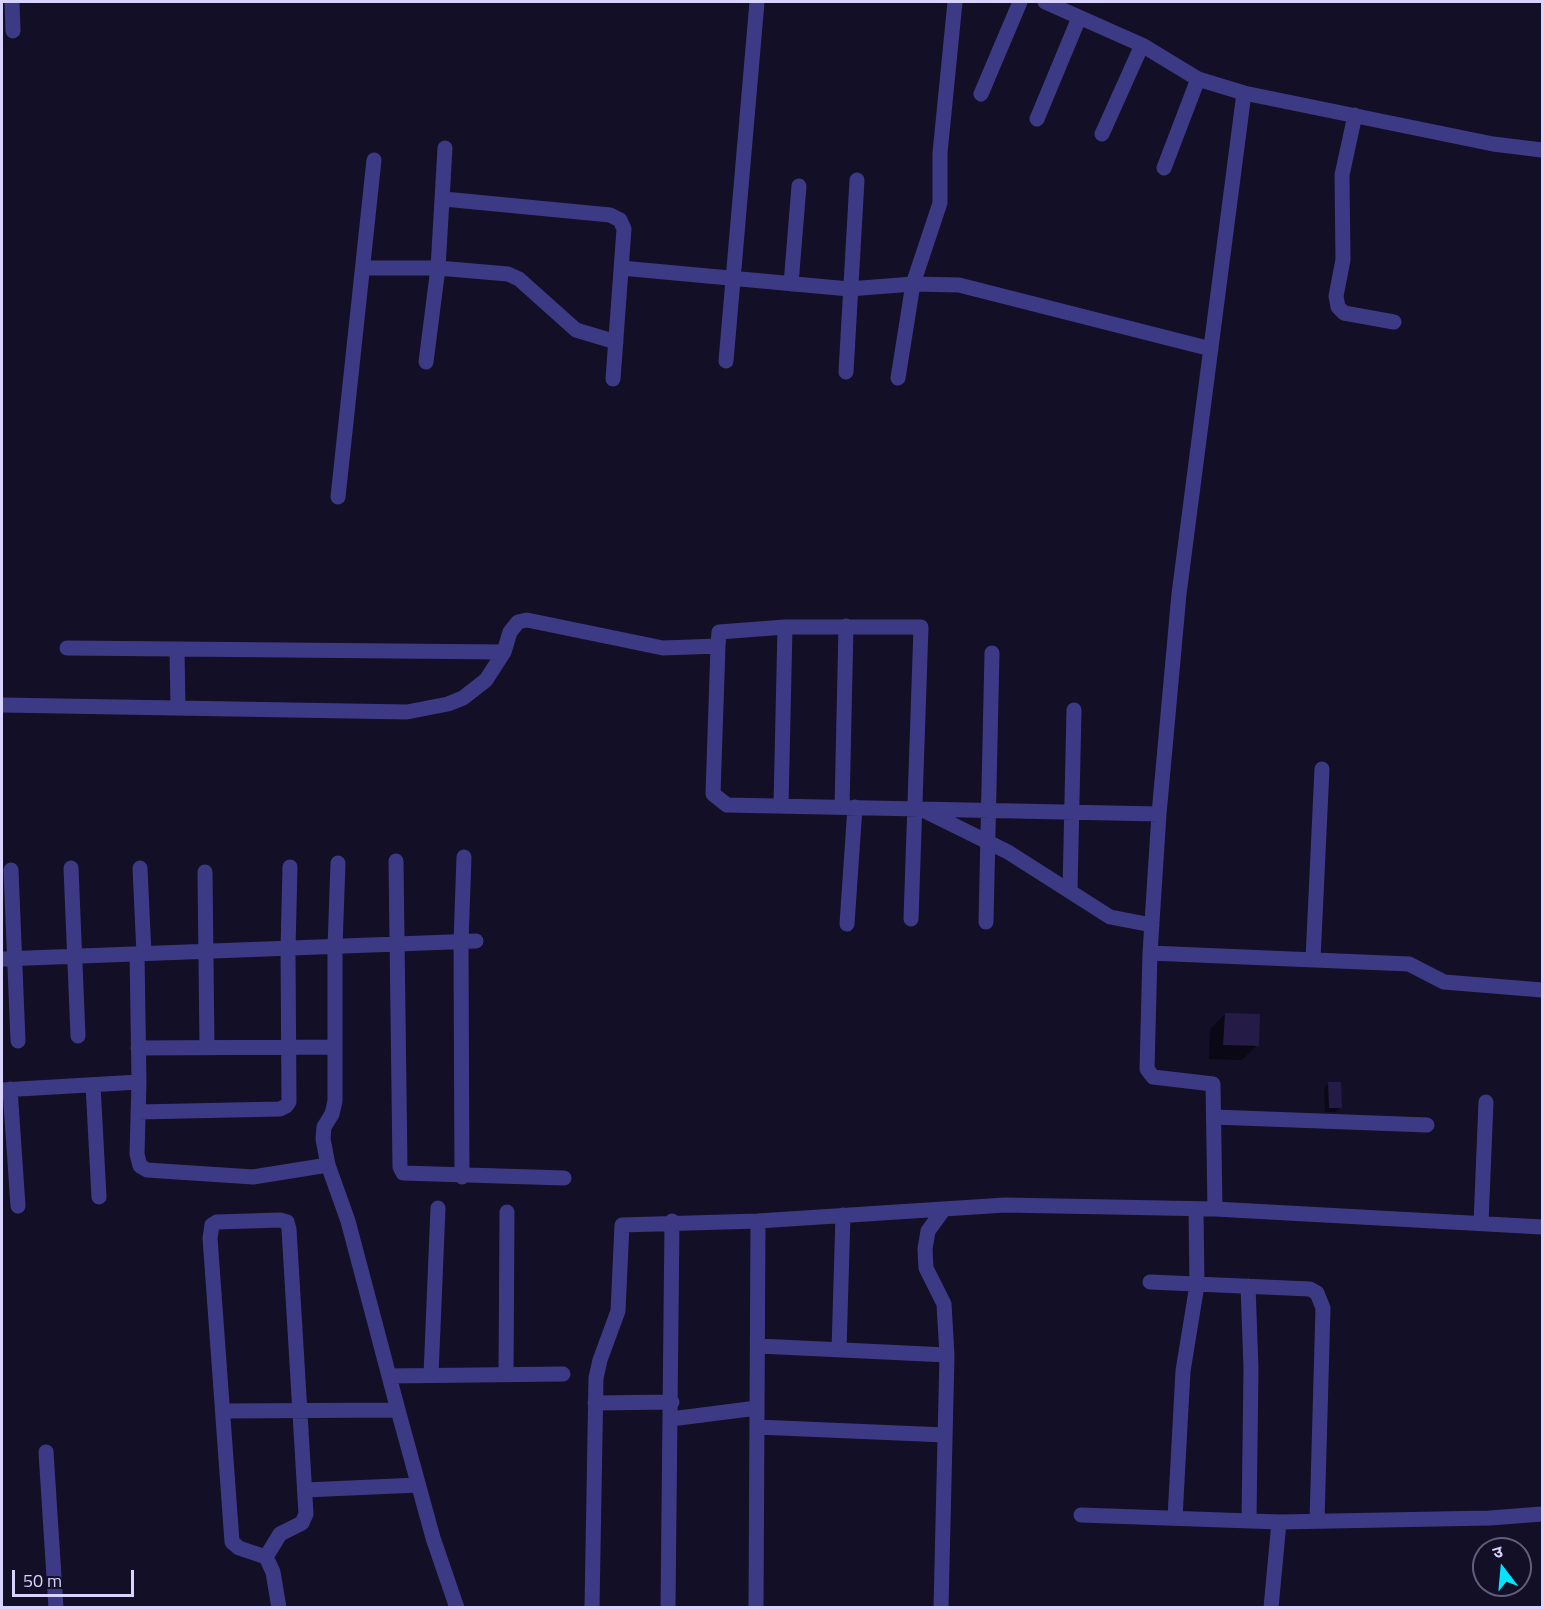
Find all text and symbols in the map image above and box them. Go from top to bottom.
north arrow [1472,1537,1532,1597]
text: उ [1490,1539,1505,1564]
scale bar [15,1558,136,1596]
text: 50 m [23,1567,62,1594]

